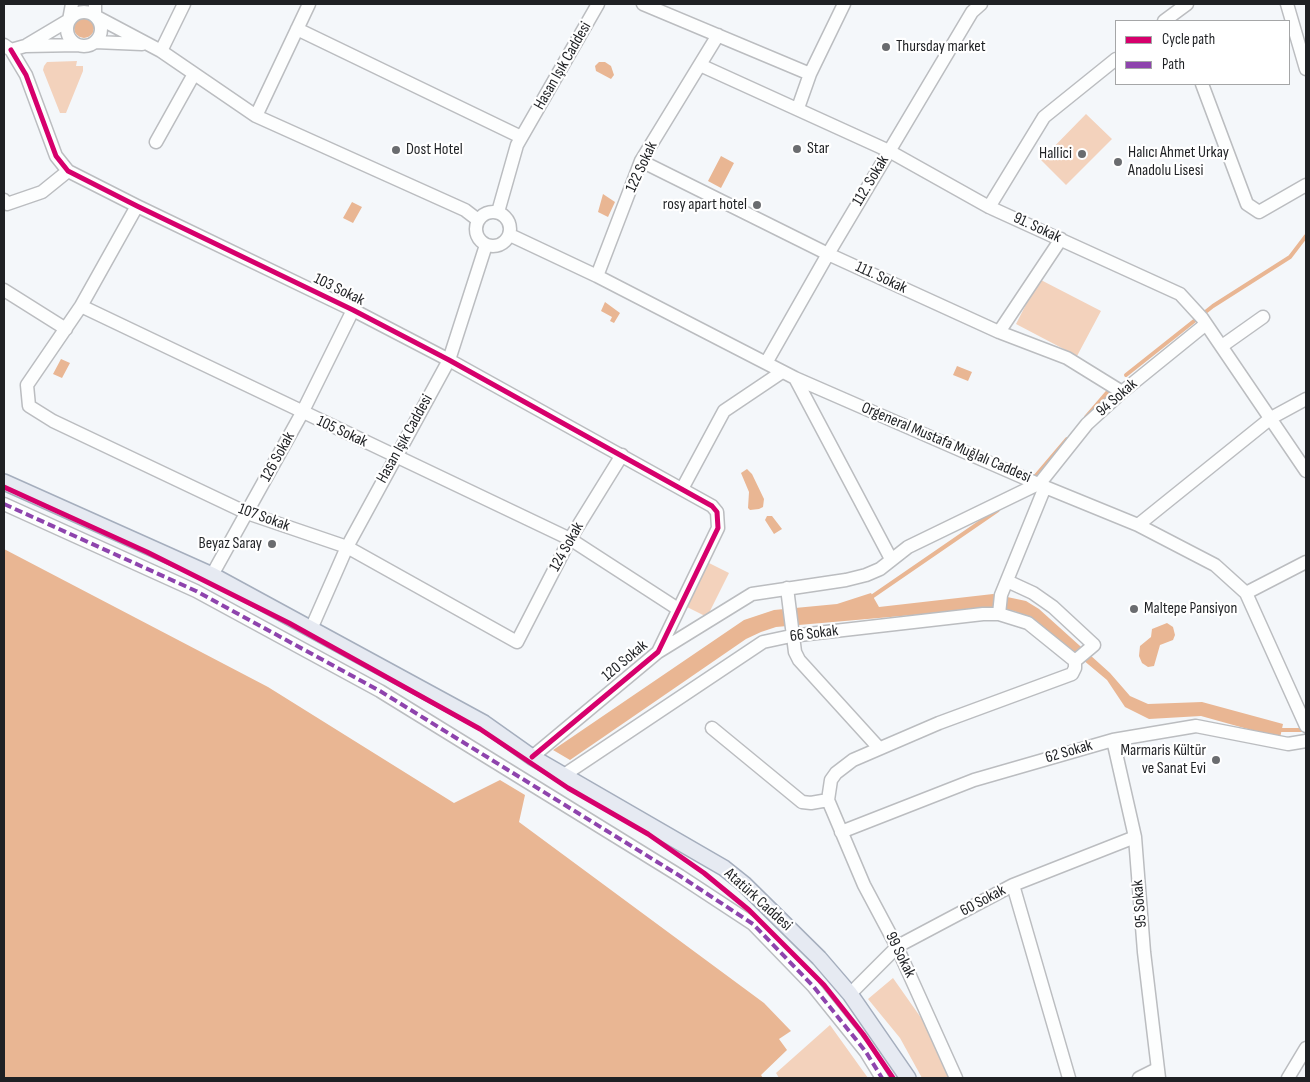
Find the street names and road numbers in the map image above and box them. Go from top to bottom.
street label: Hasan Işık Caddesi [530,19,596,113]
street label: 122 Sokak [622,139,662,195]
street label: 112. Sokak [849,152,893,210]
street label: 91. Sokak [1010,209,1064,247]
street label: 111. Sokak [852,258,910,298]
street label: 103 Sokak [311,270,367,310]
street label: 94 Sokak [1093,375,1141,421]
street label: Hasan Işık Caddesi [373,391,437,487]
street label: Orgeneral Mustafa Muğlalı Caddesi [858,399,1034,487]
street label: 105 Sokak [314,412,370,452]
street label: 126 Sokak [257,429,299,485]
street label: 107 Sokak [236,500,292,536]
street label: 124 Sokak [546,519,588,575]
street label: 66 Sokak [789,622,839,646]
street label: 120 Sokak [598,636,652,686]
street label: 62 Sokak [1043,736,1095,768]
street label: Atatürk Caddesi [720,864,796,936]
street label: 95 Sokak [1128,879,1152,929]
street label: 60 Sokak [957,881,1009,921]
street label: 99 Sokak [881,929,919,981]

